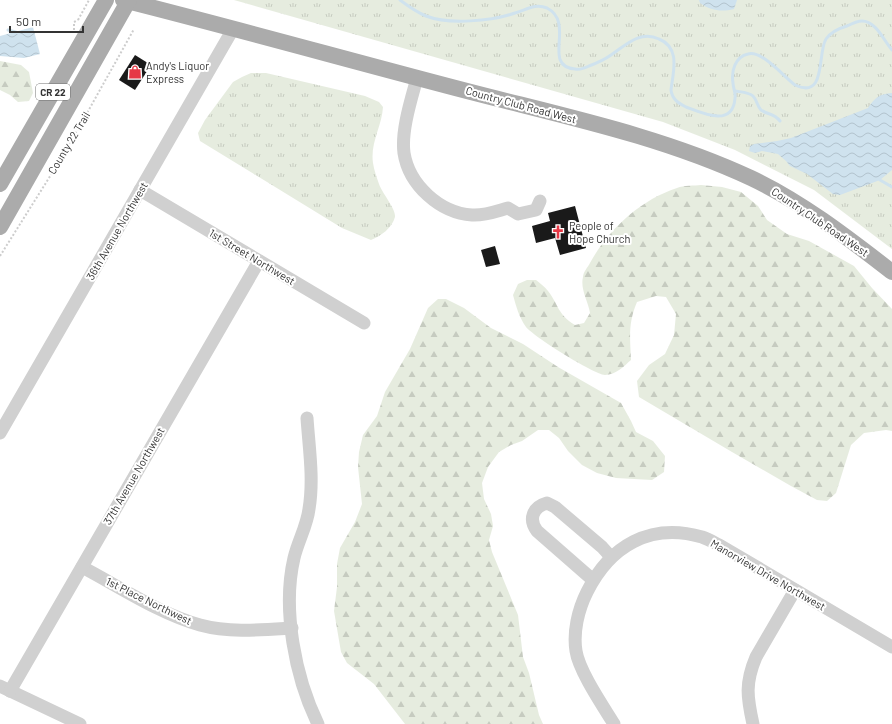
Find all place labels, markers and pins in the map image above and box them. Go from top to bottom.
place label: Andy's Liquor Express [146,59,209,85]
shop icon: Andy's Liquor Express [127,64,143,80]
place label: People of Hope Church [569,219,630,245]
church icon: People of Hope Church [550,224,566,240]

